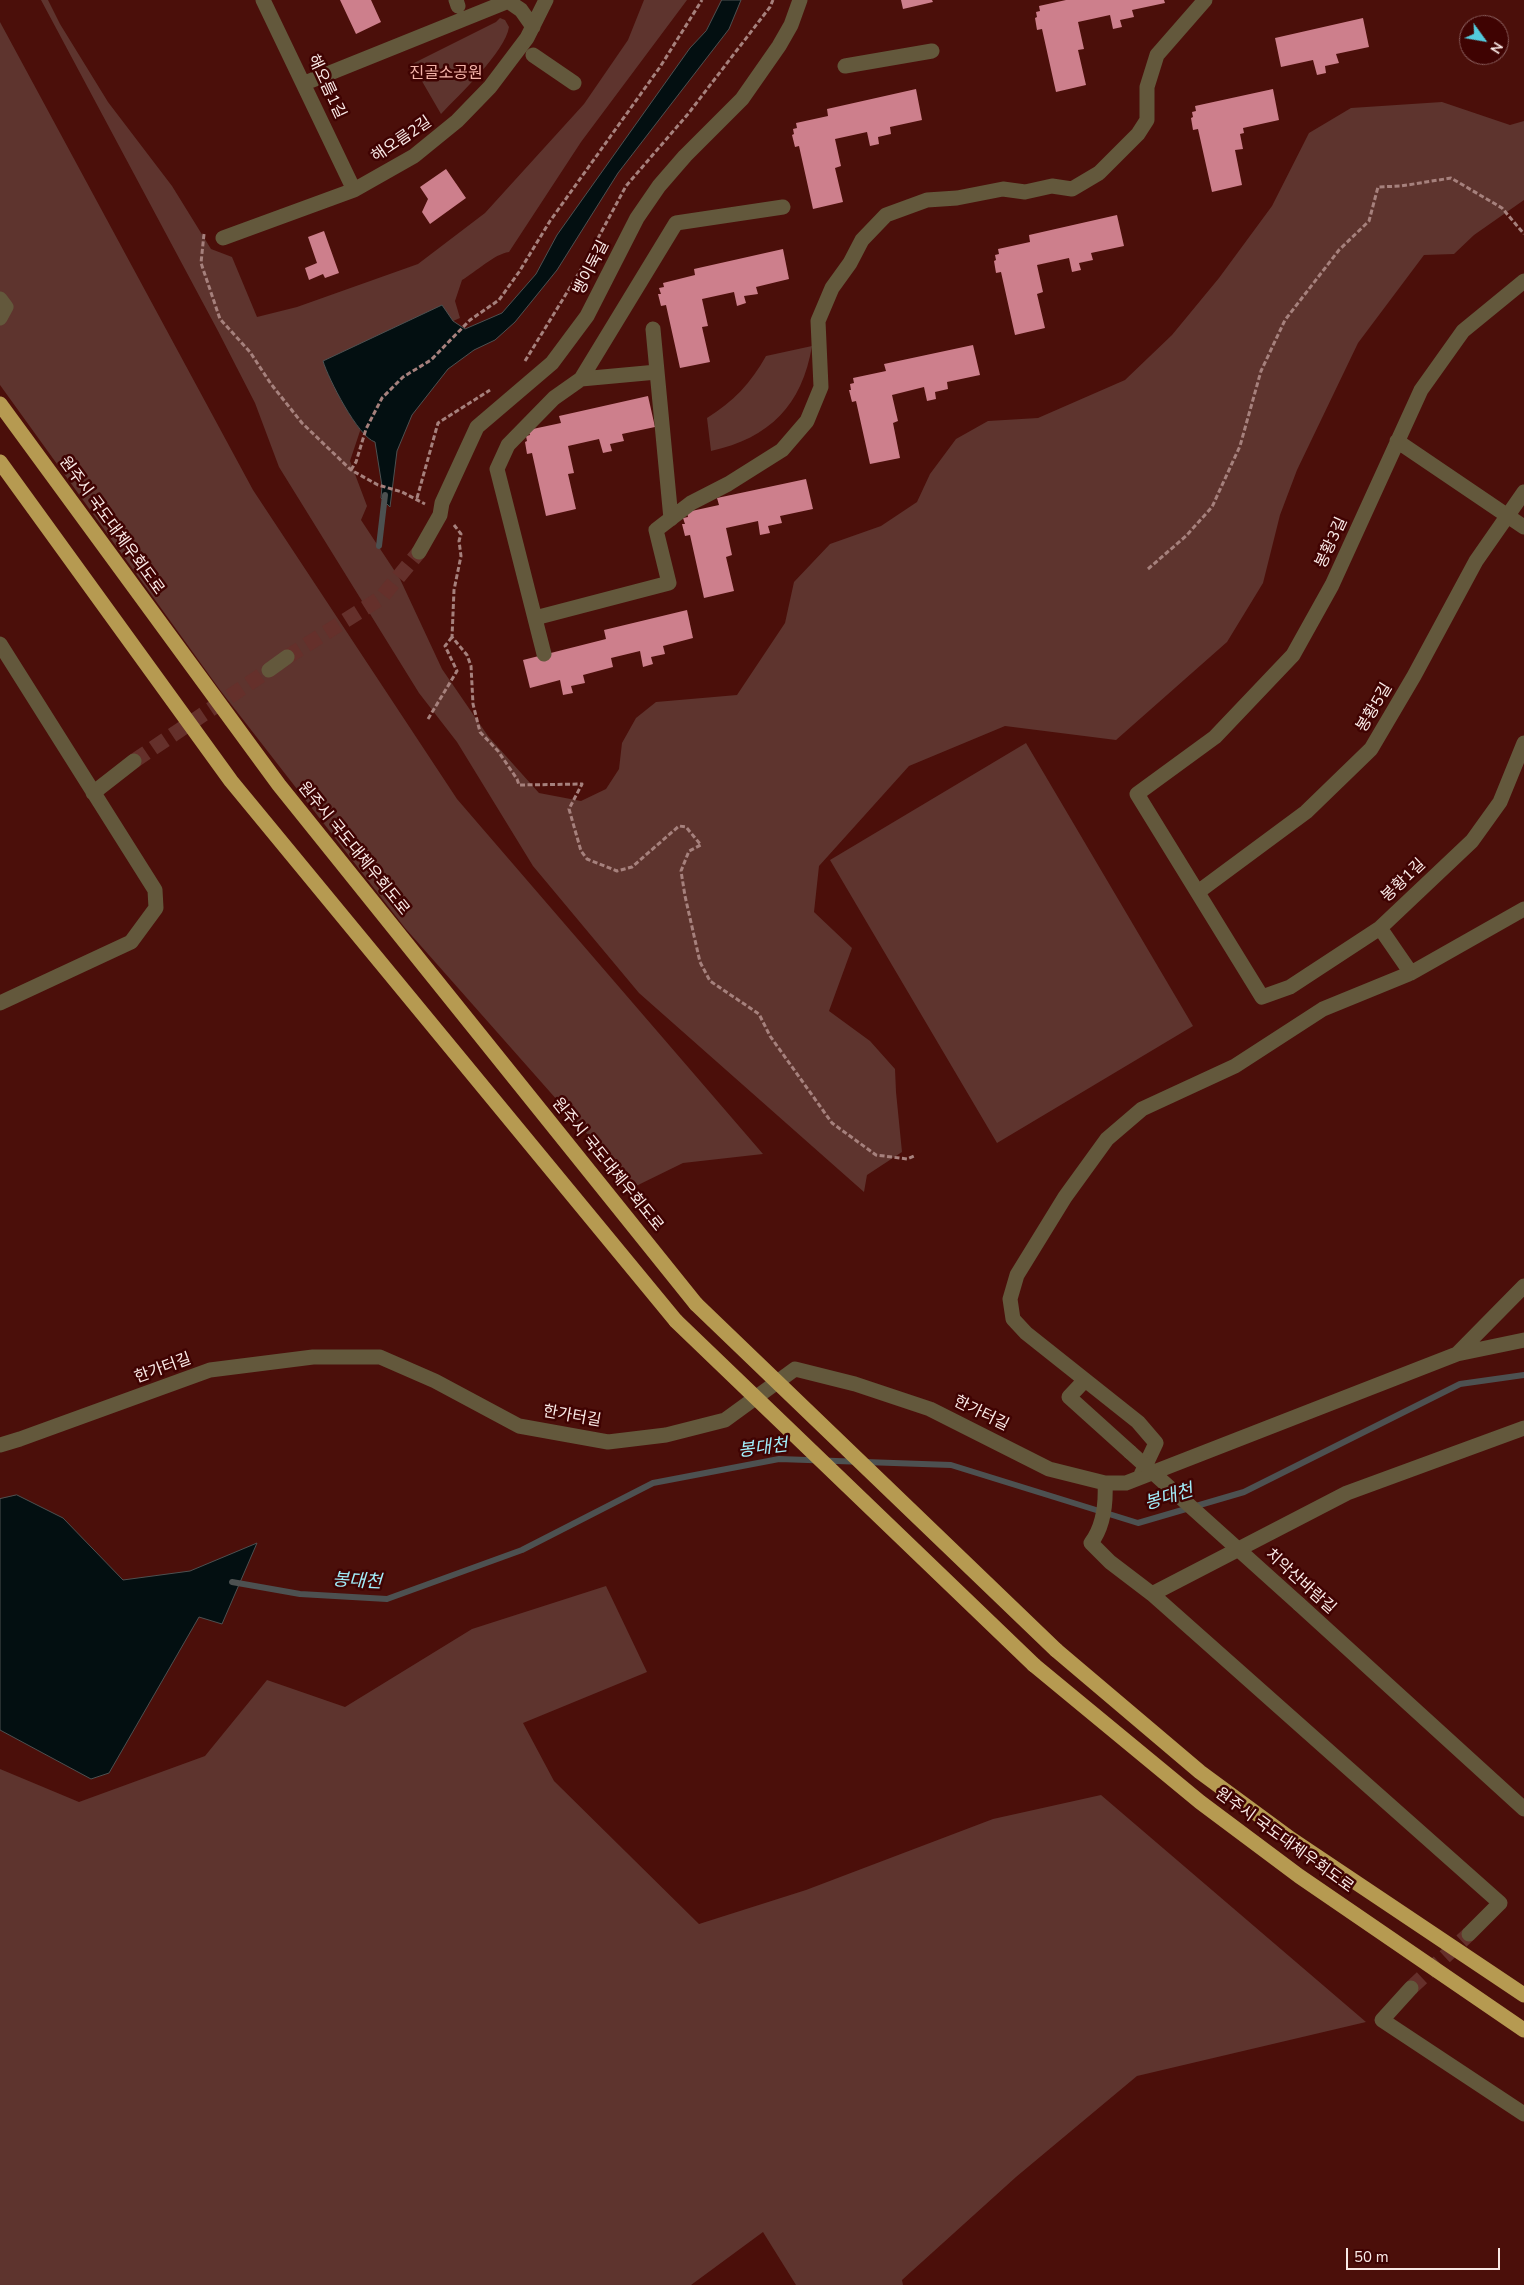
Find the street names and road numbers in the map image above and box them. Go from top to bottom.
street label: 해오름1길 [303,52,349,122]
street label: 해오름2길 [368,113,436,167]
street label: 뱅이둑길 [570,237,614,299]
street label: 원주시 국도대체우회도로 [54,453,168,599]
street label: 봉황3길 [1312,515,1352,571]
street label: 봉황5길 [1353,680,1397,736]
street label: 원주시 국도대체우회도로 [293,778,413,920]
street label: 봉황1길 [1378,855,1430,907]
street label: 원주시 국도대체우회도로 [547,1094,667,1236]
street label: 한가터길 [132,1350,194,1388]
street label: 한가터길 [950,1392,1012,1436]
street label: 한가터길 [541,1402,603,1432]
street label: 치악산바람길 [1261,1545,1339,1619]
street label: 원주시 국도대체우회도로 [1211,1784,1357,1898]

